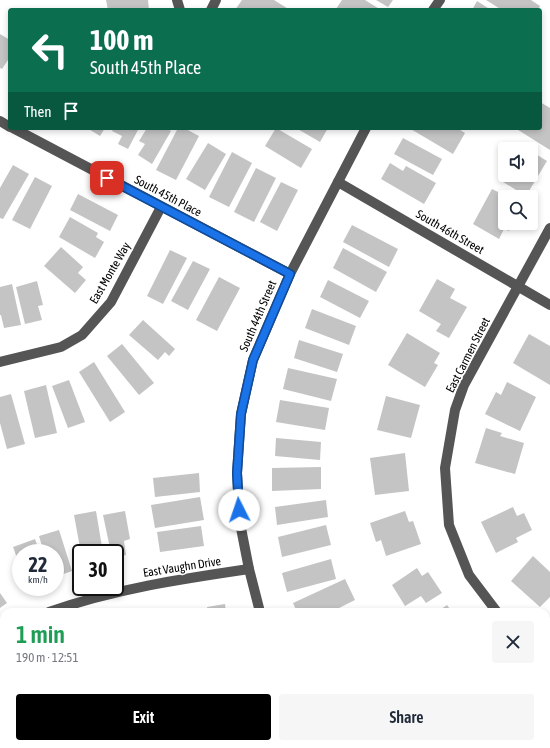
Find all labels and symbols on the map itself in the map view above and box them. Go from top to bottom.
pin [90,161,124,195]
street label: South 45th Place [132,172,204,220]
street label: South 46th Street [414,207,487,257]
street label: East Monte Way [87,240,133,306]
street label: South 44th Street [237,278,279,354]
street label: East Carmen Street [443,315,493,395]
position arrow [218,489,260,531]
speed limit sign: 30 [72,544,124,596]
street label: East Vaughn Drive [142,554,222,580]

